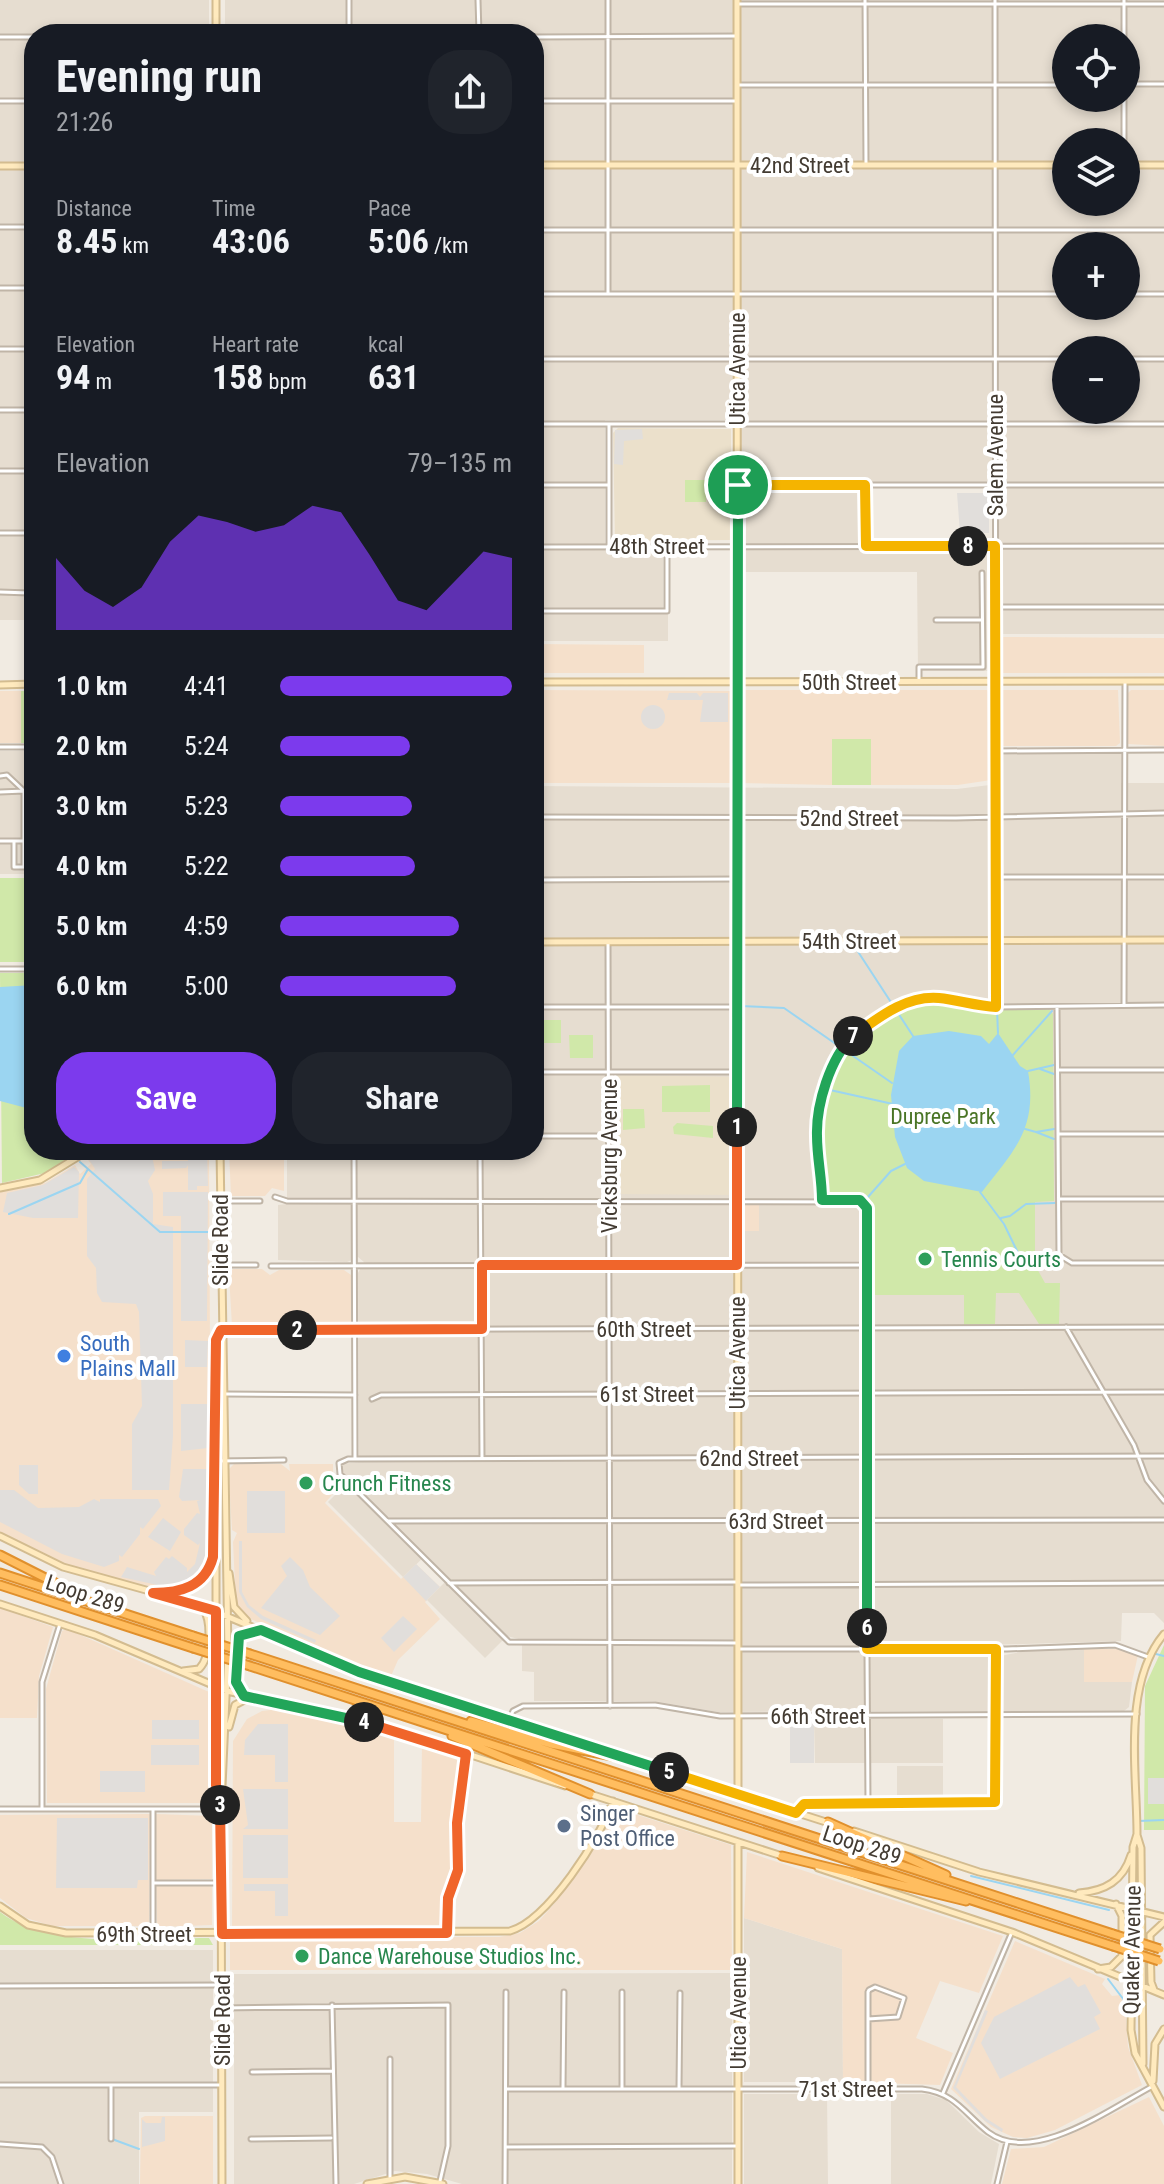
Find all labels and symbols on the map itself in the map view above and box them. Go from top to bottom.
street label: 42nd Street [750,153,850,178]
street label: Utica Avenue [725,313,750,426]
street label: Salem Avenue [983,394,1008,516]
pin [704,451,772,519]
pin: 8 [948,526,988,566]
street label: 48th Street [609,534,705,559]
street label: 50th Street [801,670,897,695]
street label: 52nd Street [799,806,899,831]
street label: 54th Street [801,929,897,954]
pin: 7 [833,1016,873,1056]
street label: Vicksburg Avenue [597,1079,622,1233]
park label: Dupree Park [890,1104,996,1129]
pin: 1 [717,1107,757,1147]
street label: Slide Road [208,1194,233,1286]
place label: Tennis Courts [941,1247,1061,1272]
marker: Tennis Courts [916,1250,934,1268]
street label: Utica Avenue [725,1297,750,1410]
pin: 2 [277,1310,317,1350]
street label: 60th Street [596,1317,692,1342]
place label: South Plains Mall [80,1331,176,1381]
marker: South Plains Mall [55,1347,73,1365]
street label: 61st Street [600,1382,694,1407]
street label: 62nd Street [699,1446,799,1471]
place label: Crunch Fitness [322,1471,451,1496]
marker: Crunch Fitness [297,1474,315,1492]
street label: 63rd Street [728,1509,824,1534]
street label: Loop 289 [43,1570,127,1618]
pin: 6 [847,1608,887,1648]
pin: 4 [344,1702,384,1742]
street label: 66th Street [770,1704,866,1729]
pin: 5 [649,1752,689,1792]
pin: 3 [200,1785,240,1825]
place label: Singer Post Office [580,1801,675,1851]
marker: Singer Post Office [555,1817,573,1835]
street label: Loop 289 [820,1821,904,1869]
street label: Quaker Avenue [1118,1885,1146,2015]
street label: 69th Street [96,1922,192,1947]
place label: Dance Warehouse Studios Inc. [318,1944,581,1969]
marker: Dance Warehouse Studios Inc. [293,1947,311,1965]
street label: Utica Avenue [726,1957,751,2070]
street label: Slide Road [210,1974,235,2066]
street label: 71st Street [799,2077,893,2102]

